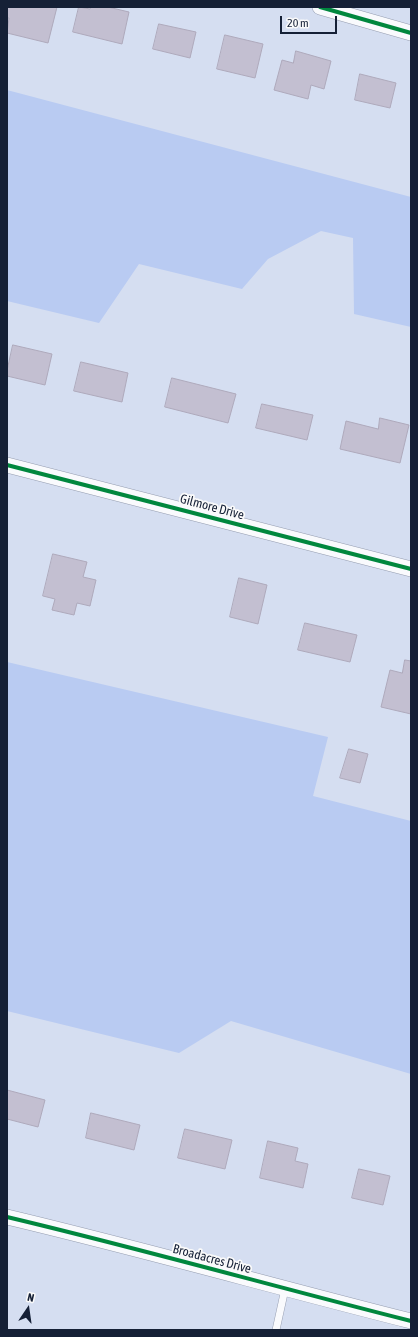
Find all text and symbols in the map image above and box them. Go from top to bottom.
scale bar [282,8,339,34]
text: 20 m [287,16,309,30]
street label: Gilmore Drive [178,491,246,523]
street label: Broadacres Drive [171,1241,253,1277]
north arrow [8,1289,48,1329]
text: N [26,1291,35,1304]

